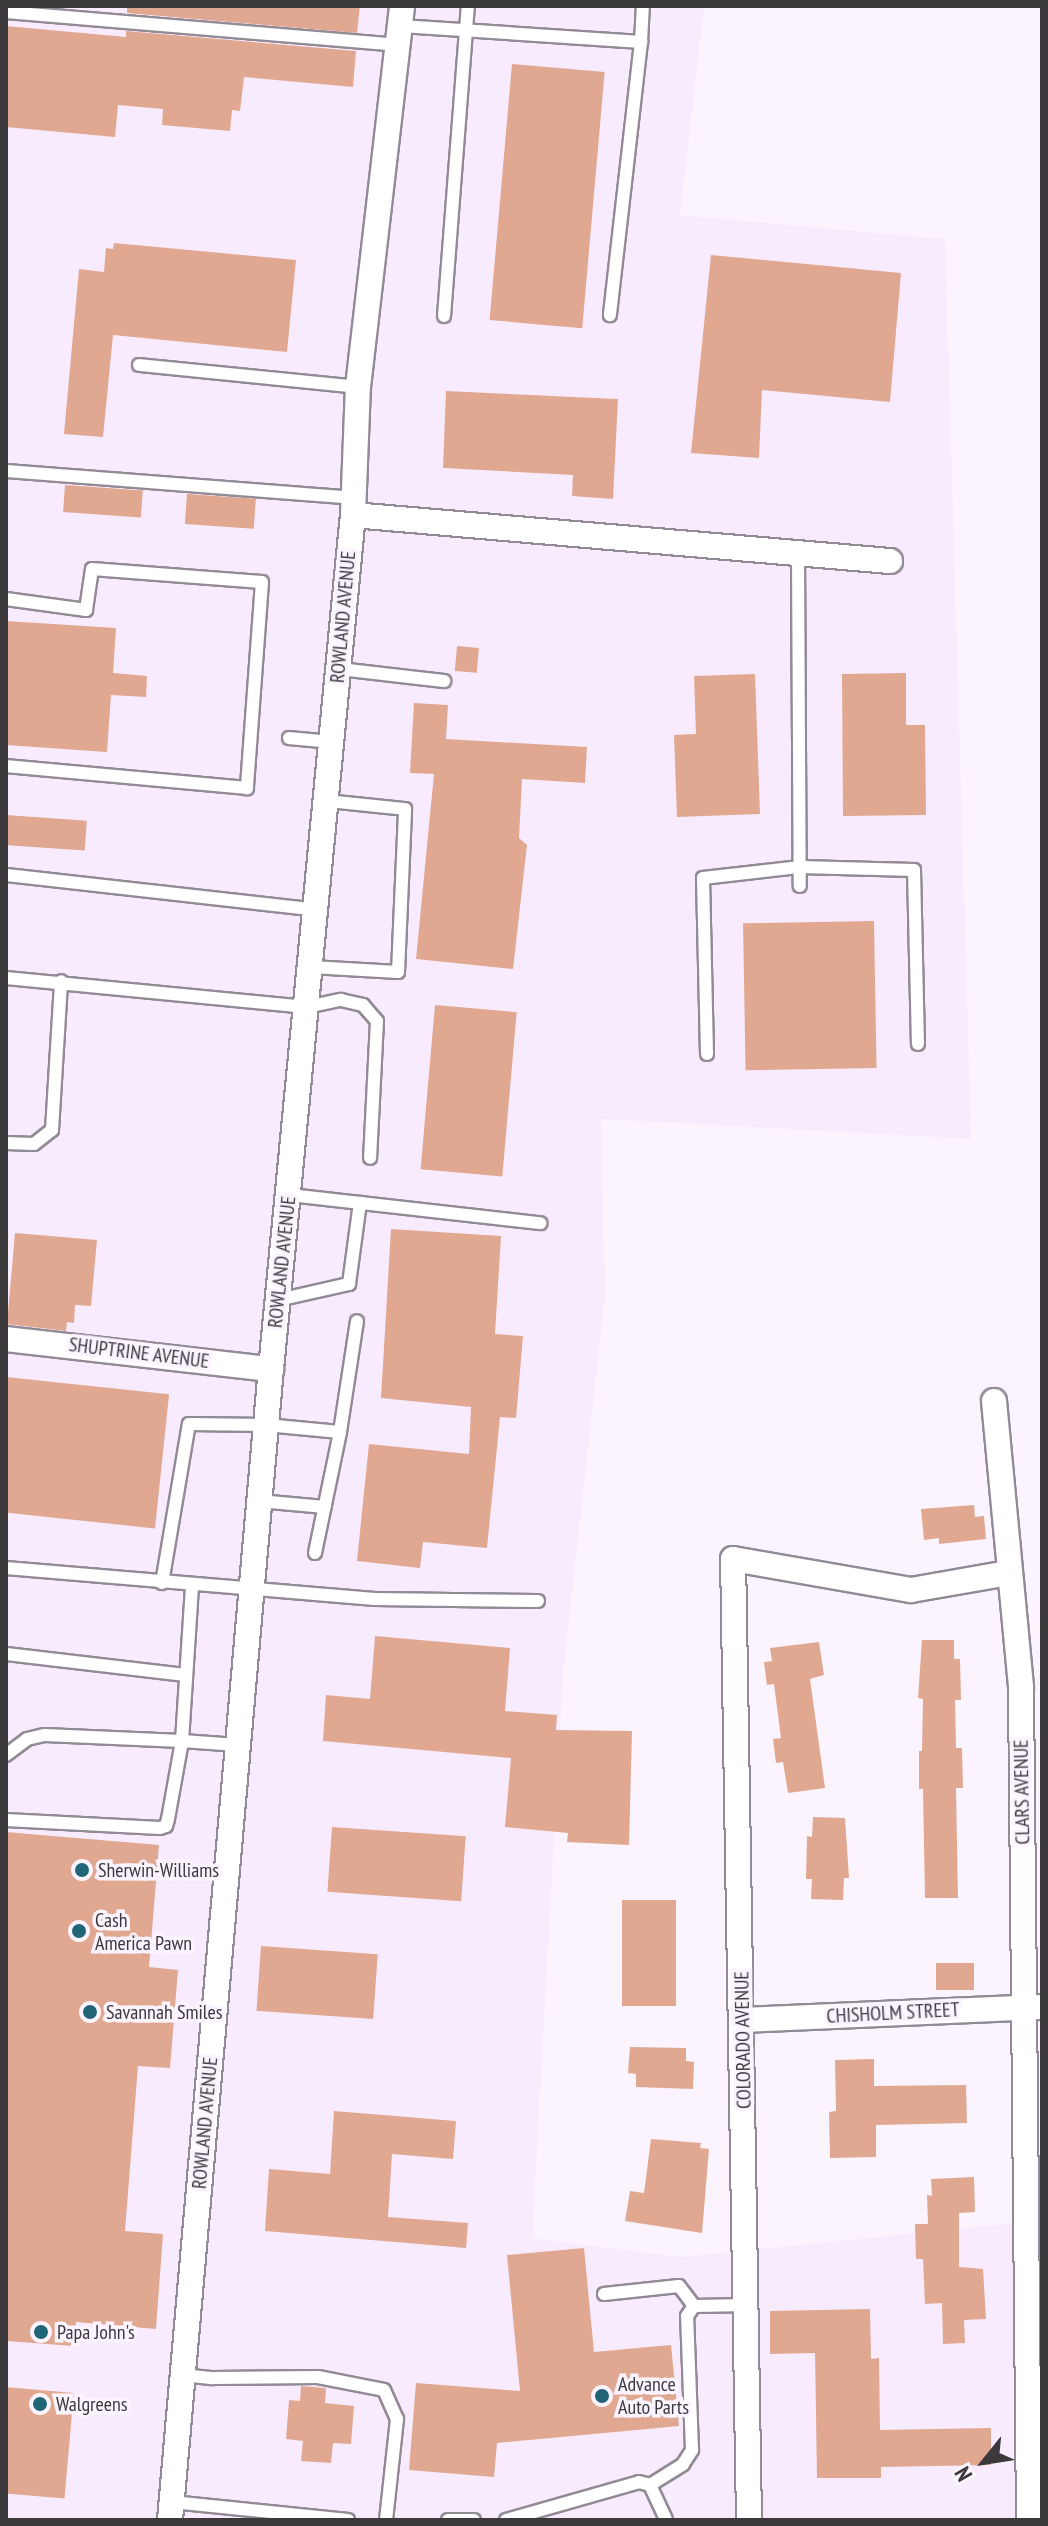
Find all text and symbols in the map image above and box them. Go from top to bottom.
street label: ROWLAND AVENUE [325,550,361,684]
street label: ROWLAND AVENUE [263,1195,301,1329]
street label: SHUPTRINE AVENUE [67,1332,211,1374]
street label: CLARS AVENUE [1009,1739,1035,1845]
place label: Sherwin-Williams [98,1858,219,1882]
marker: Sherwin-Williams [73,1861,91,1879]
place label: Cash America Pawn [95,1908,192,1955]
marker: Cash America Pawn [70,1922,88,1940]
street label: COLORADO AVENUE [730,1971,756,2109]
street label: CHISHOLM STREET [826,1998,960,2028]
place label: Savannah Smiles [106,2000,223,2024]
marker: Savannah Smiles [81,2003,99,2021]
street label: ROWLAND AVENUE [187,2056,223,2190]
place label: Papa John's [57,2320,135,2344]
marker: Papa John's [32,2323,50,2341]
place label: Advance Auto Parts [618,2372,689,2419]
marker: Advance Auto Parts [593,2387,611,2405]
place label: Walgreens [56,2392,127,2416]
marker: Walgreens [31,2395,49,2413]
north arrow [944,2422,1024,2502]
text: N [948,2462,978,2486]

